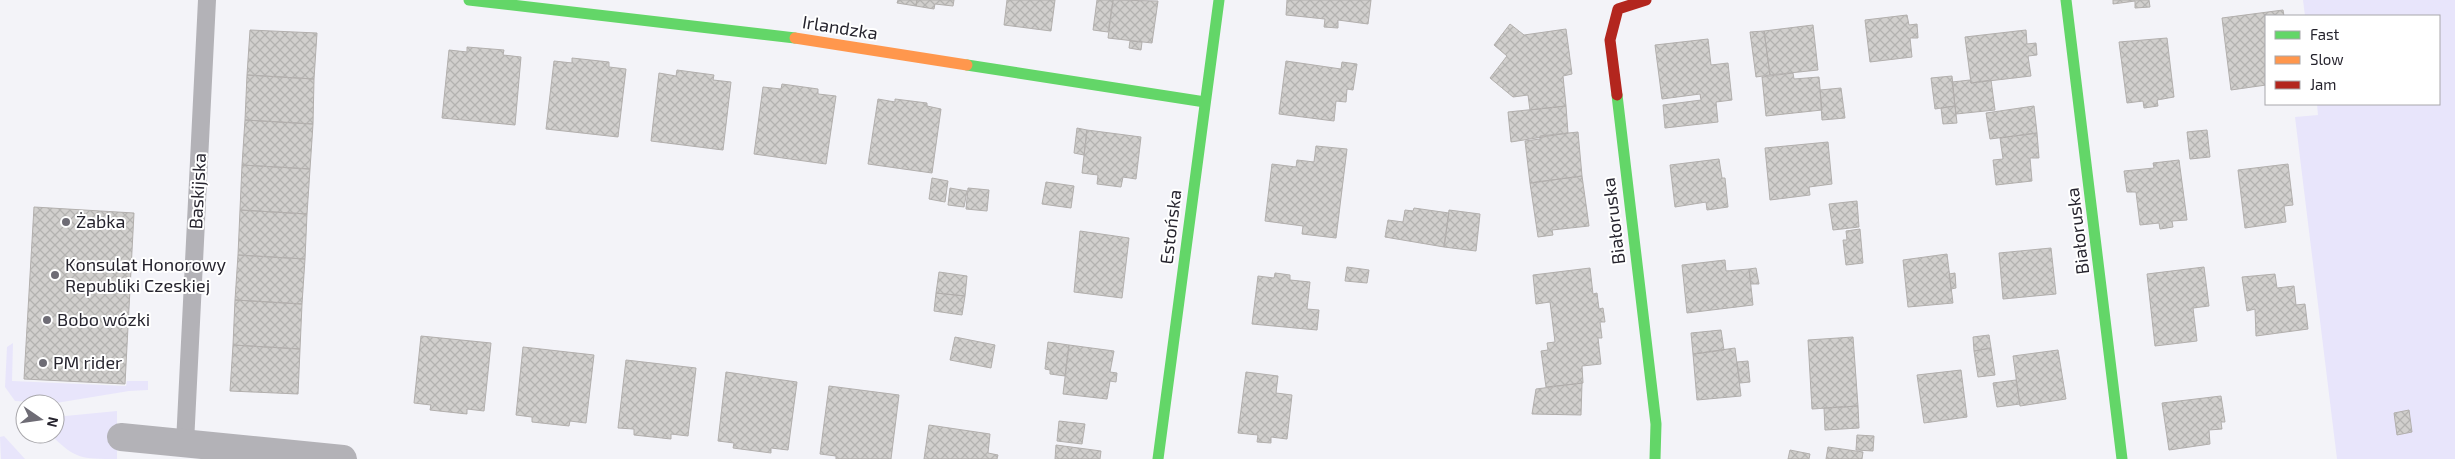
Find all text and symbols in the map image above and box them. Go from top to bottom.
street label: Irlandzka [801,10,879,44]
legend [2265,15,2440,105]
text: Fast [2310,25,2340,43]
text: Slow [2310,50,2344,68]
text: Jam [2310,75,2336,93]
street label: Baskijska [184,152,210,230]
street label: Białoruska [1597,176,1629,266]
street label: Białoruska [2061,186,2093,276]
street label: Estońska [1155,188,1185,265]
place label: Żabka [76,210,125,232]
marker: Żabka [60,216,72,228]
place label: Konsulat Honorowy Republiki Czeskiej [65,253,227,296]
marker: Konsulat Honorowy Republiki Czeskiej [49,269,61,281]
place label: Bobo wózki [57,308,150,330]
marker: Bobo wózki [41,314,53,326]
place label: PM rider [53,351,122,373]
marker: PM rider [37,357,49,369]
north arrow [15,394,65,444]
text: N [44,415,63,429]

